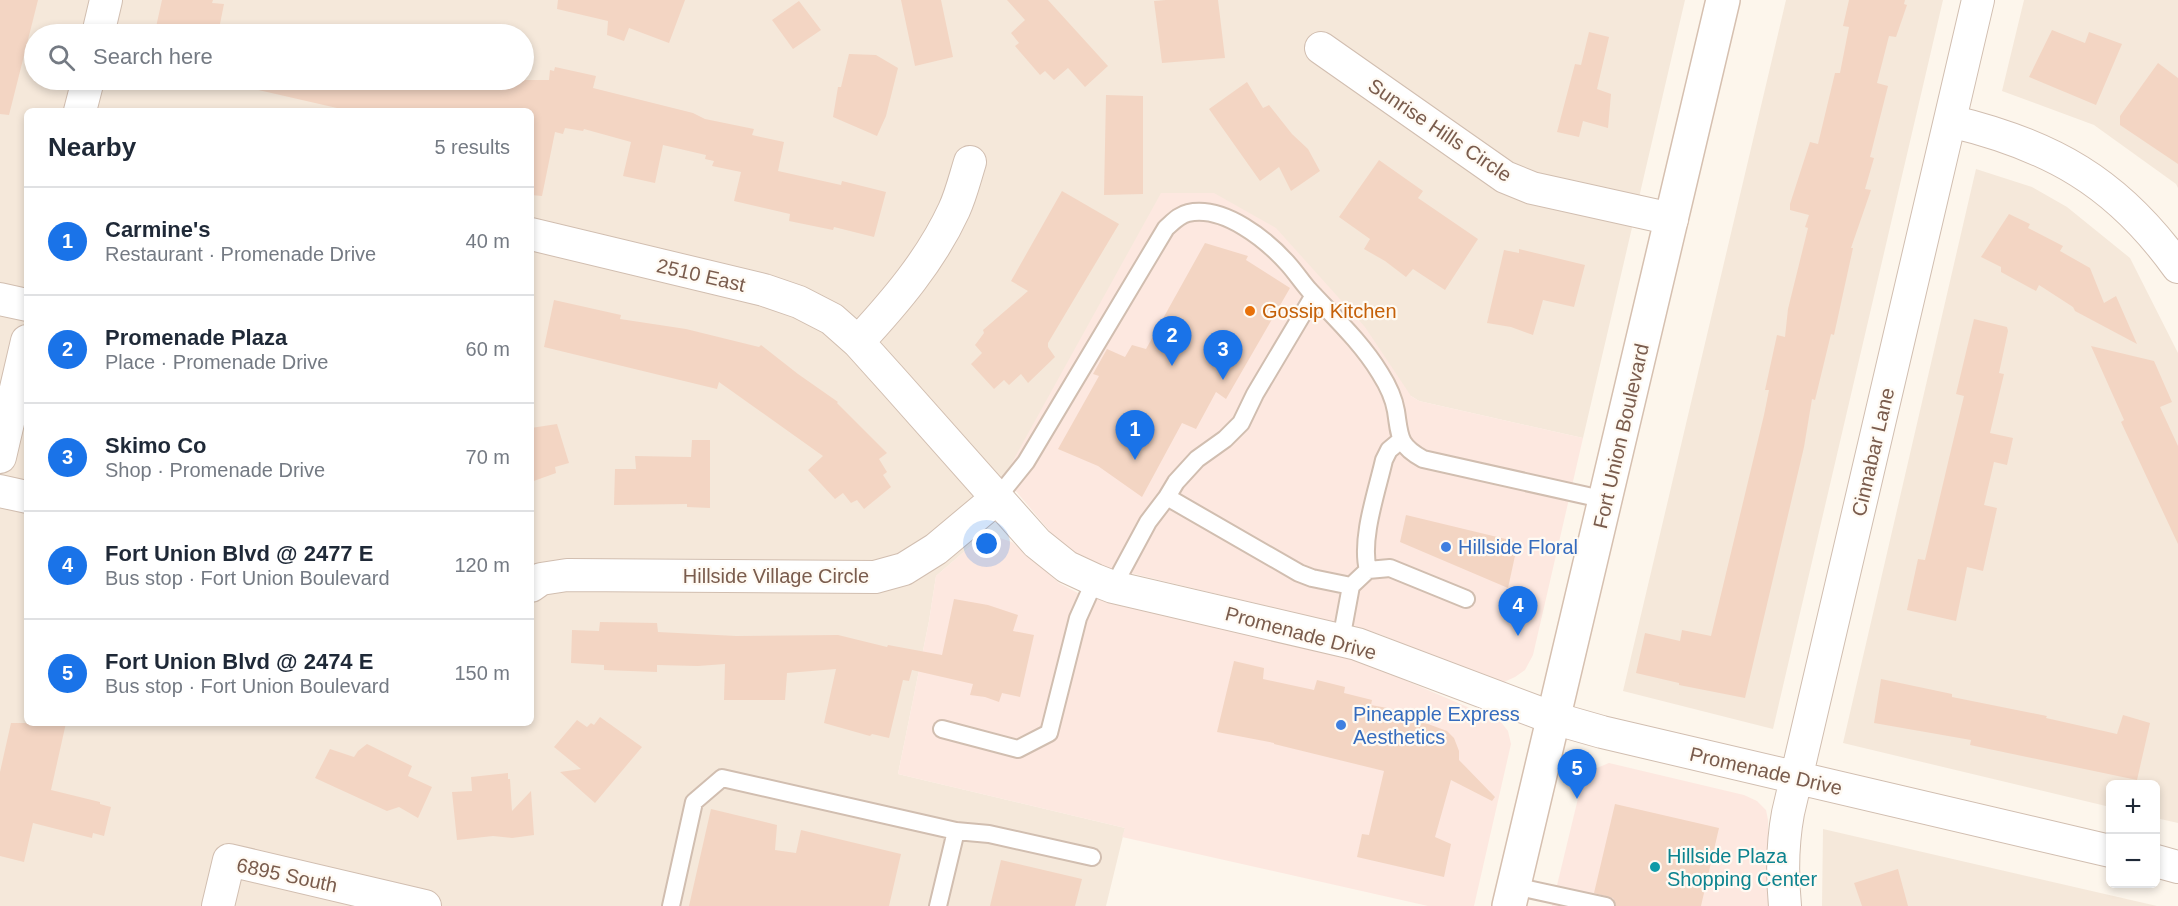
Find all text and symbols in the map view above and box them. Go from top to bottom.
search box [24,24,534,90]
icon: search [45,41,78,74]
text: Search here [93,44,213,69]
street label: Sunrise Hills Circle [1364,74,1516,186]
text: Nearby [48,132,136,162]
text: 5 results [434,136,510,158]
text: Carmine's [105,217,211,242]
text: 1 [62,230,73,252]
text: 40 m [466,230,510,252]
text: Restaurant · Promenade Drive [105,243,376,265]
street label: 2510 East [655,254,748,296]
place label: Gossip Kitchen [1262,300,1397,322]
marker: Gossip Kitchen [1243,304,1257,318]
pin: 2 [1152,316,1192,366]
text: Promenade Plaza [105,325,287,350]
pin: 3 [1204,330,1242,380]
text: 2 [62,338,73,360]
text: 60 m [466,338,510,360]
street label: Fort Union Boulevard [1589,341,1653,531]
text: Place · Promenade Drive [105,351,328,373]
street label: Cinnabar Lane [1848,386,1898,518]
pin: 1 [1116,410,1154,460]
text: Skimo Co [105,433,206,458]
text: 3 [62,446,73,468]
text: 70 m [466,446,510,468]
text: Shop · Promenade Drive [105,459,325,481]
your location [972,529,1001,558]
place label: Hillside Floral [1458,536,1578,558]
marker: Hillside Floral [1439,540,1453,554]
text: Fort Union Blvd @ 2477 E [105,541,373,566]
text: 4 [62,554,73,576]
text: 120 m [454,554,510,576]
street label: Hillside Village Circle [683,565,869,587]
text: Bus stop · Fort Union Boulevard [105,567,390,589]
pin: 4 [1498,586,1538,636]
street label: Promenade Drive [1223,602,1379,664]
text: Fort Union Blvd @ 2474 E [105,649,373,674]
text: 5 [62,662,73,684]
text: 150 m [454,662,510,684]
text: Bus stop · Fort Union Boulevard [105,675,390,697]
place label: Pineapple Express Aesthetics [1353,703,1520,748]
marker: Pineapple Express Aesthetics [1334,718,1348,732]
street label: Promenade Drive [1688,743,1844,799]
pin: 5 [1558,750,1596,799]
map controls [2106,780,2160,888]
button: + [2106,780,2160,834]
button: − [2106,834,2160,888]
place label: Hillside Plaza Shopping Center [1667,845,1817,890]
street label: 6895 South [235,854,339,896]
marker: Hillside Plaza Shopping Center [1648,860,1662,874]

